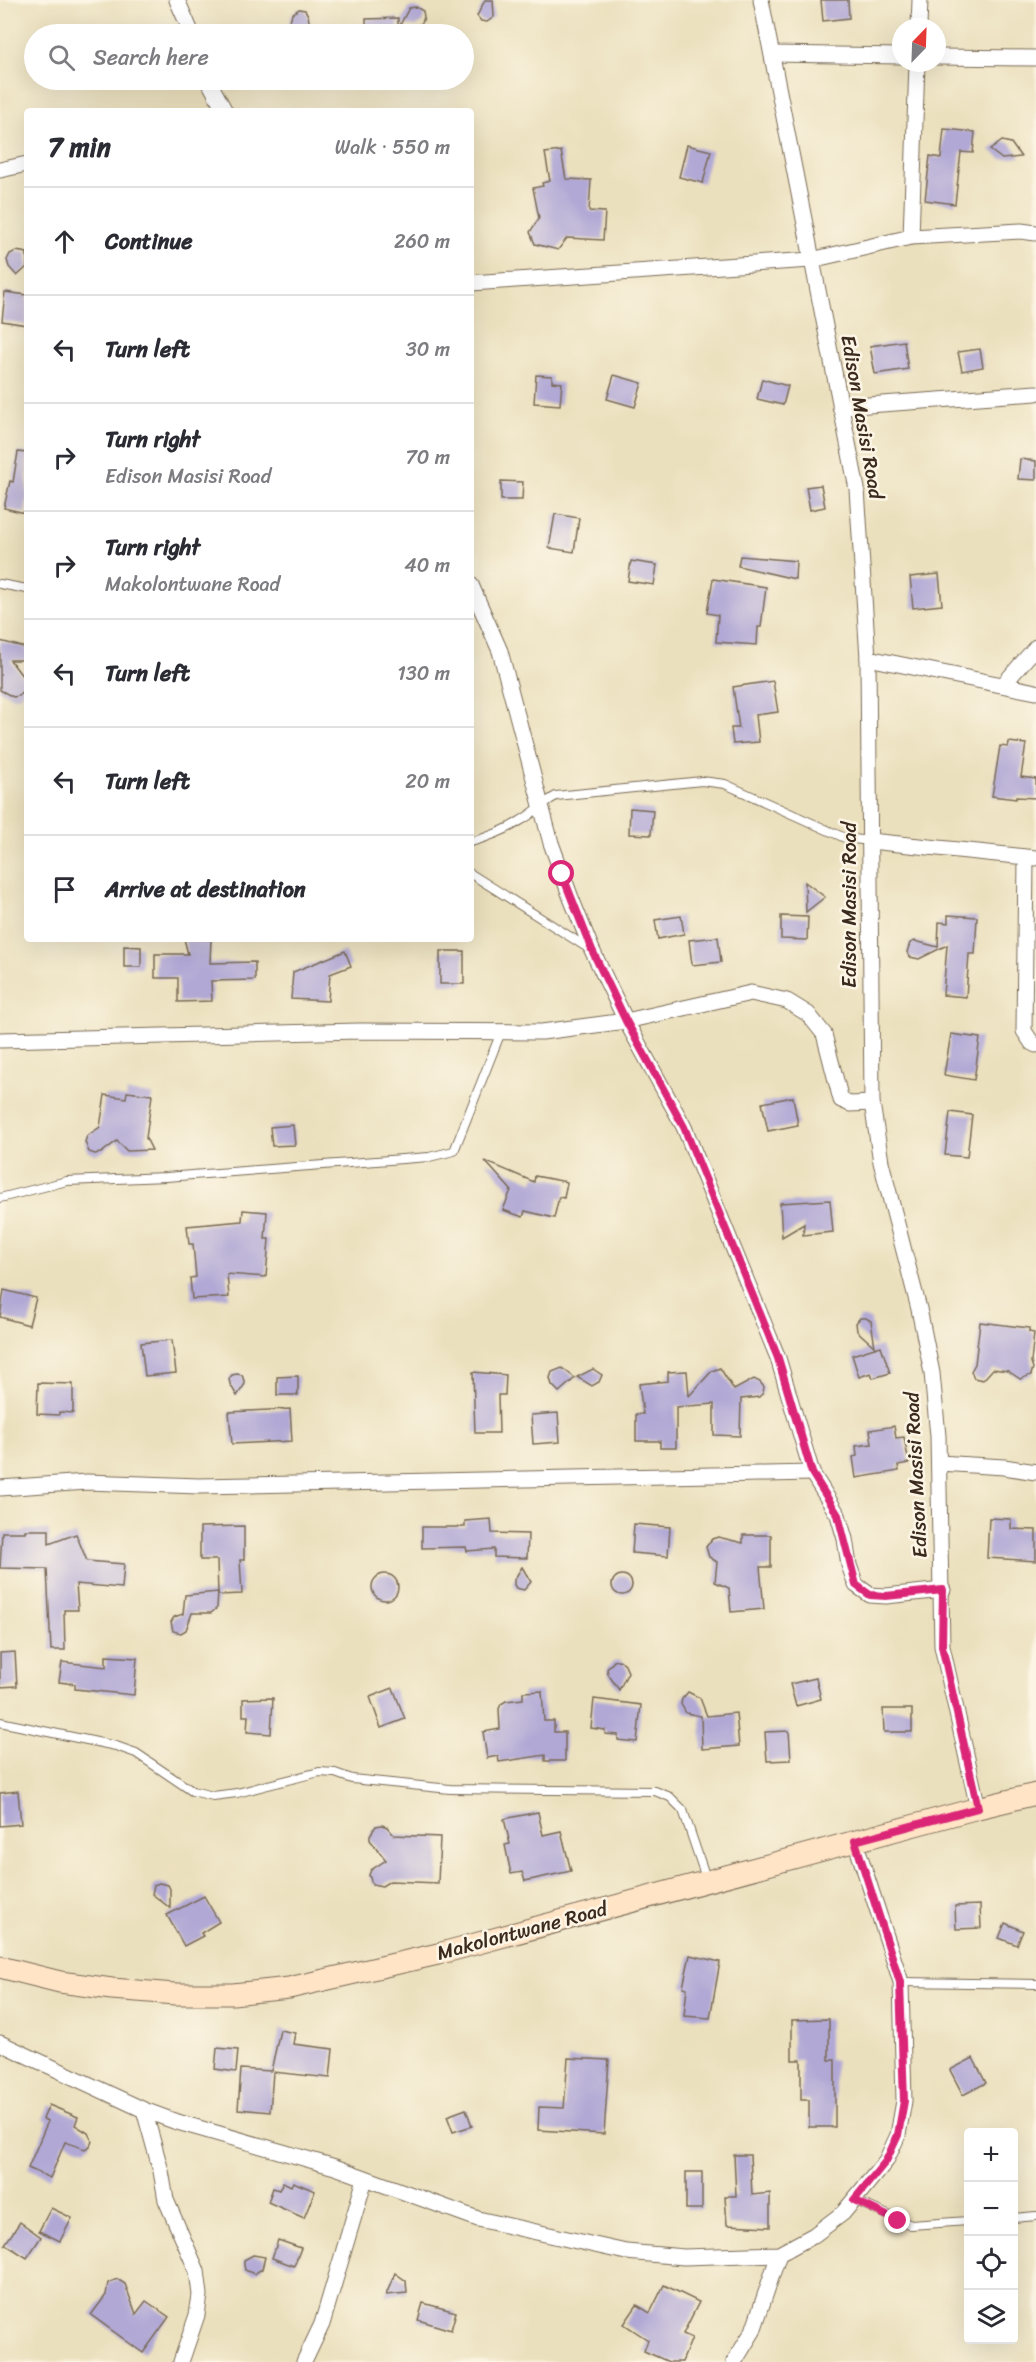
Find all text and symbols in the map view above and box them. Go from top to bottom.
north arrow [892,18,946,72]
search box [24,24,474,90]
text: Search here [93,38,209,77]
icon: search [45,41,78,74]
text: 7 min [48,124,111,170]
text: Walk · 550 m [335,130,450,165]
text: Continue [105,222,193,261]
text: 260 m [394,224,450,259]
icon: ahead [48,225,81,258]
text: Turn left [105,330,190,369]
text: 30 m [406,332,450,367]
street label: Edison Masisi Road [830,332,894,503]
icon: left [48,333,81,366]
text: Turn right [105,420,200,459]
text: 70 m [405,440,450,475]
icon: right [48,441,81,474]
text: Edison Masisi Road [105,459,271,494]
text: Turn right [105,528,200,567]
text: 40 m [404,548,450,583]
icon: right [48,549,81,582]
text: Makolontwane Road [105,567,280,602]
text: Turn left [105,654,190,693]
text: 130 m [397,656,450,691]
icon: left [48,657,81,690]
text: Turn left [105,762,190,801]
text: 20 m [405,764,450,799]
icon: left [48,765,81,798]
street label: Edison Masisi Road [832,820,867,988]
route start [548,860,574,886]
text: Arrive at destination [105,870,306,909]
icon: arrive [48,873,81,906]
street label: Edison Masisi Road [894,1390,938,1559]
street label: Makolontwane Road [433,1891,613,1971]
map controls [964,2128,1018,2344]
button: + [964,2128,1018,2182]
button: − [964,2182,1018,2236]
route end [884,2207,910,2233]
button: locate [964,2236,1018,2290]
button: layers [964,2290,1018,2344]

